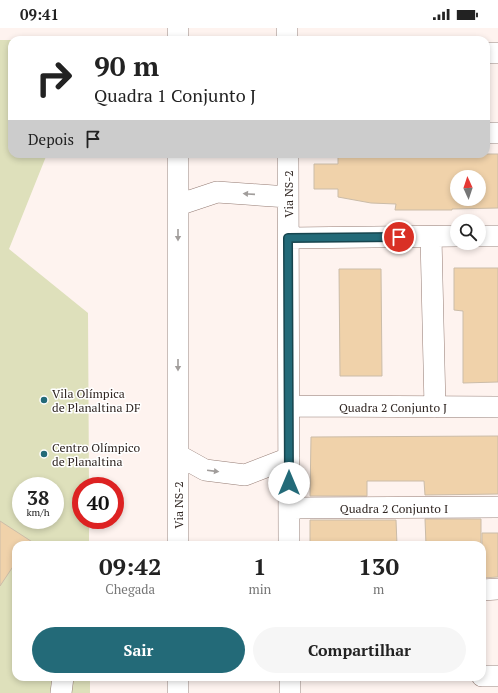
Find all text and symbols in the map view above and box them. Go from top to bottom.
text: 09:41 [20,4,59,24]
text: 90 m [94,47,159,84]
icon: right [28,52,80,104]
text: Quadra 1 Conjunto J [94,83,256,107]
icon: arrive [82,128,104,150]
text: Depois [28,129,74,149]
street label: Via NS-2 [281,170,296,218]
north arrow [450,170,486,206]
map controls [450,170,486,250]
one-way arrow [243,191,255,198]
button: search [450,214,486,250]
pin [382,220,416,254]
icon: arrive [388,226,410,248]
one-way arrow [175,229,181,242]
one-way arrow [175,359,181,372]
place label: Vila Olímpica de Planaltina DF [52,386,140,415]
marker: Vila Olímpica de Planaltina DF [39,395,49,405]
street label: Quadra 2 Conjunto J [339,400,447,415]
place label: Centro Olímpico de Planaltina [52,440,140,469]
marker: Centro Olímpico de Planaltina [39,449,49,459]
position arrow [268,462,310,504]
one-way arrow [207,468,219,474]
speed limit sign: 40 [72,477,124,529]
street label: Via NS-2 [171,481,186,529]
text: 38 [27,484,49,511]
street label: Quadra 2 Conjunto I [340,501,448,516]
text: km/h [26,506,50,519]
text: 09:42 [99,550,161,582]
text: 1 [253,550,267,582]
text: 130 [358,550,399,582]
text: Chegada [105,580,155,598]
text: min [248,580,271,598]
text: m [373,580,384,598]
button: Sair [32,627,245,673]
button: Compartilhar [253,627,466,673]

